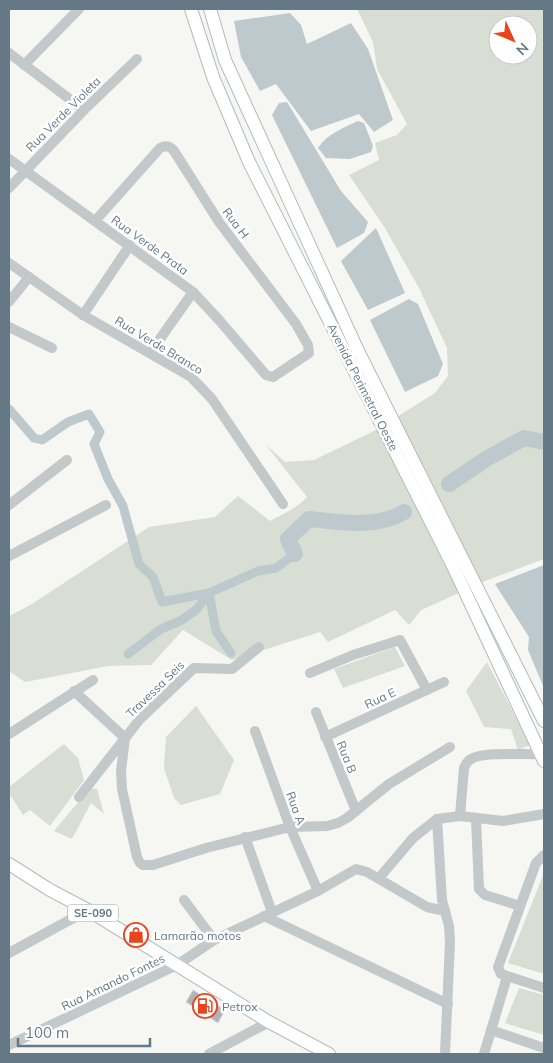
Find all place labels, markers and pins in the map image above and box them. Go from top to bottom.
shop icon: Lamarão motos [123,922,149,948]
place label: Lamarão motos [154,928,241,943]
fuel station icon: Petrox [192,993,218,1019]
place label: Petrox [222,999,258,1014]

